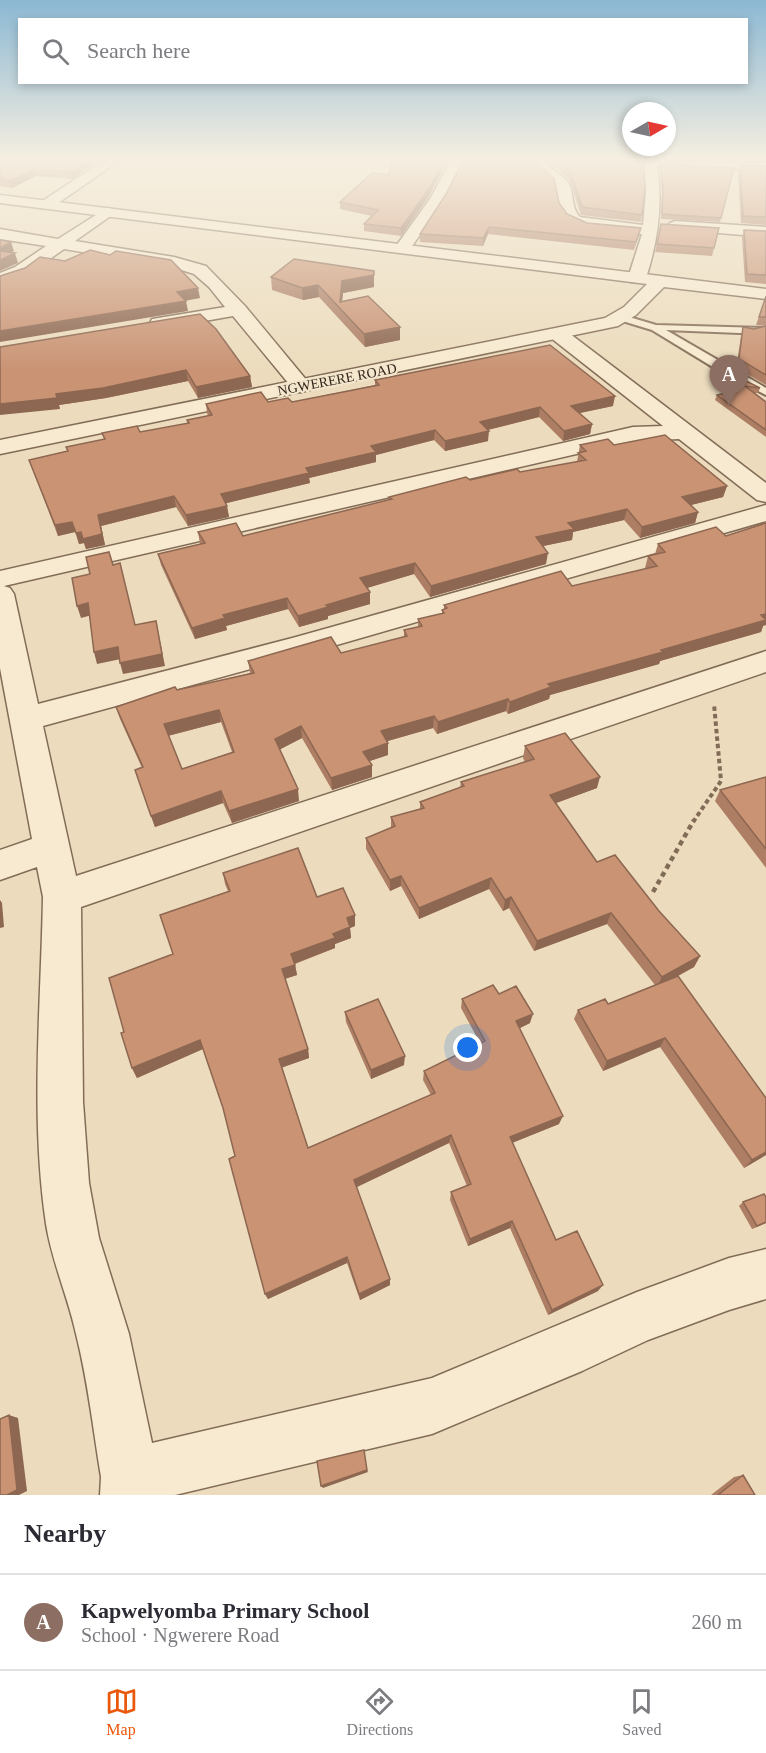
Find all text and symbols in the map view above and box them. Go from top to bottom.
search box [18,18,748,84]
icon: search [39,35,72,68]
text: Search here [87,38,190,63]
north arrow [622,102,676,156]
pin: A [710,356,748,405]
street label: NGWERERE ROAD [276,361,398,398]
your location [453,1033,482,1062]
text: Nearby [24,1519,106,1548]
text: Kapwelyomba Primary School [81,1598,369,1623]
text: A [36,1611,51,1633]
text: 260 m [691,1611,742,1633]
text: School · Ngwerere Road [81,1624,279,1646]
tab: Map [105,1685,138,1739]
tab: Directions [347,1685,413,1739]
tab: Saved [622,1685,661,1739]

